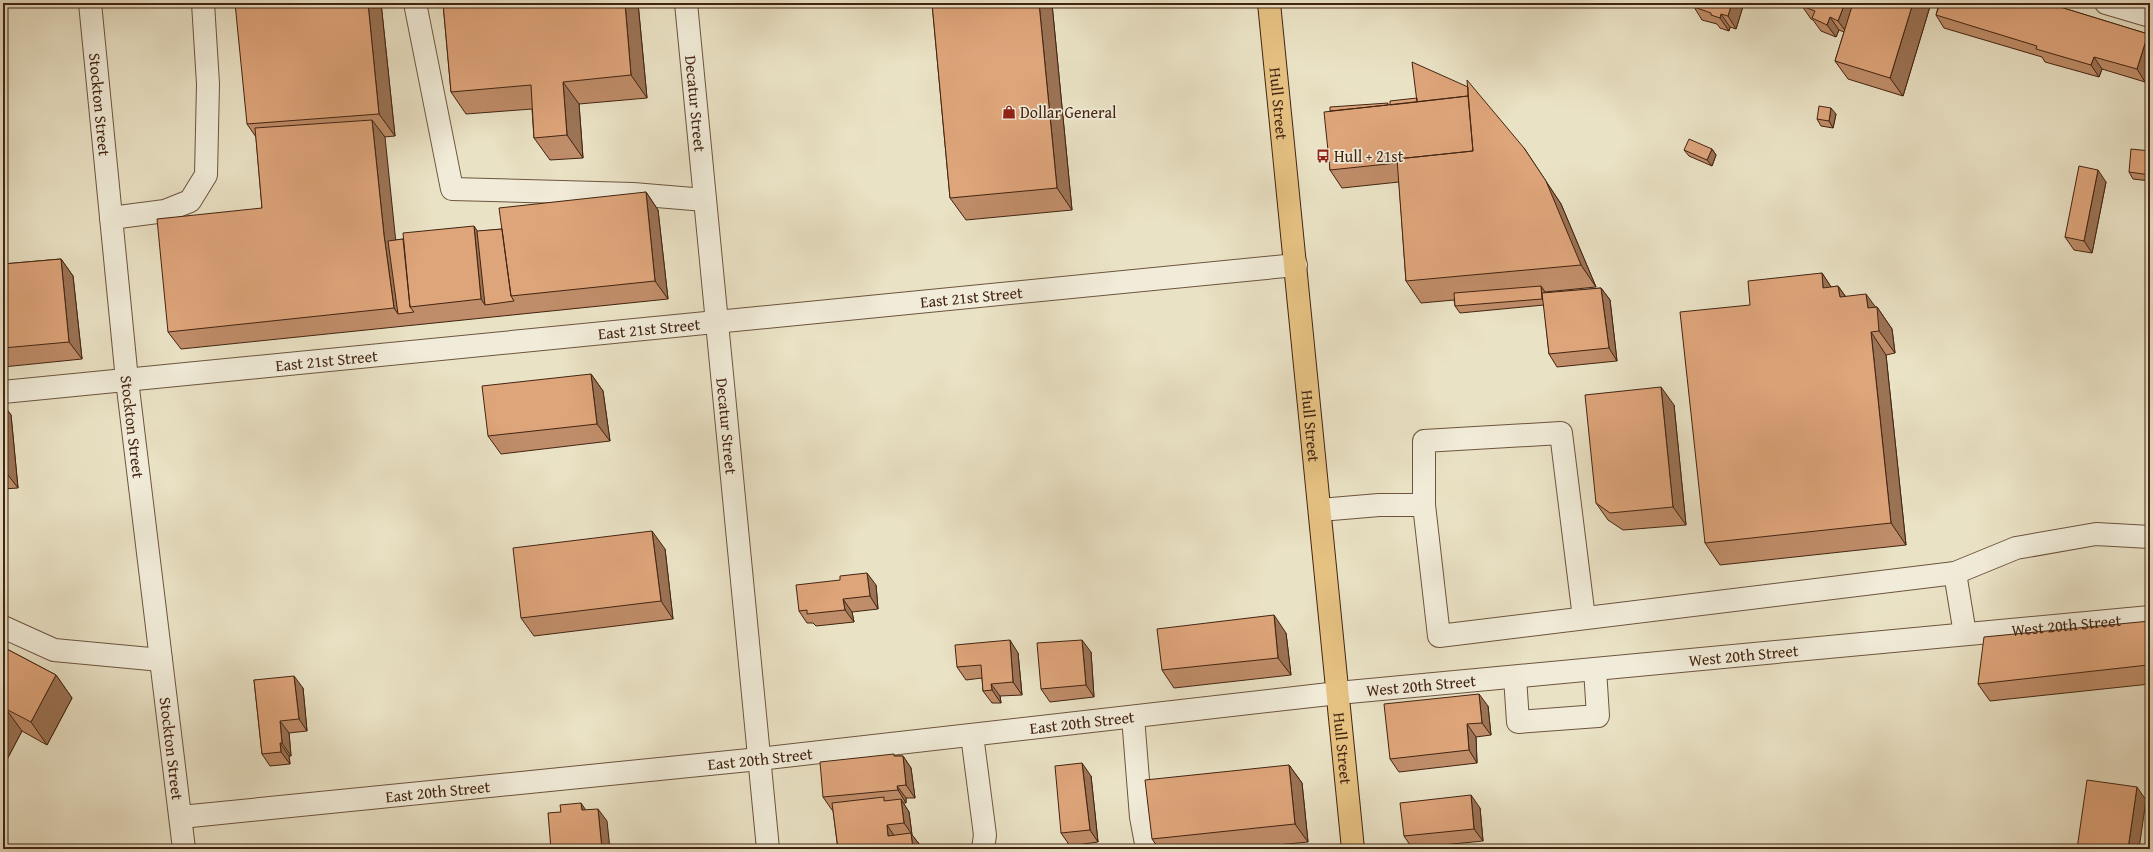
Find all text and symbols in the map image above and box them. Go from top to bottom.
street label: Stockton Street [83,52,117,158]
street label: Decatur Street [679,54,712,153]
street label: Hull Street [1263,66,1295,141]
place label: Dollar General [1020,100,1117,124]
shop icon: Dollar General [1001,104,1017,120]
place label: Hull + 21st [1334,144,1404,168]
bus stop icon: Hull + 21st [1315,148,1331,164]
street label: East 21st Street [919,280,1024,314]
street label: East 21st Street [597,312,701,346]
street label: East 21st Street [274,343,379,377]
street label: Stockton Street [115,374,151,480]
street label: Decatur Street [710,377,744,476]
street label: Hull Street [1295,389,1327,463]
street label: West 20th Street [2010,608,2122,642]
street label: West 20th Street [1688,638,1800,672]
street label: West 20th Street [1365,668,1477,702]
street label: Stockton Street [154,696,190,802]
street label: East 20th Street [1028,704,1136,740]
street label: Hull Street [1327,711,1359,786]
street label: East 20th Street [707,741,814,776]
street label: East 20th Street [384,774,492,808]

